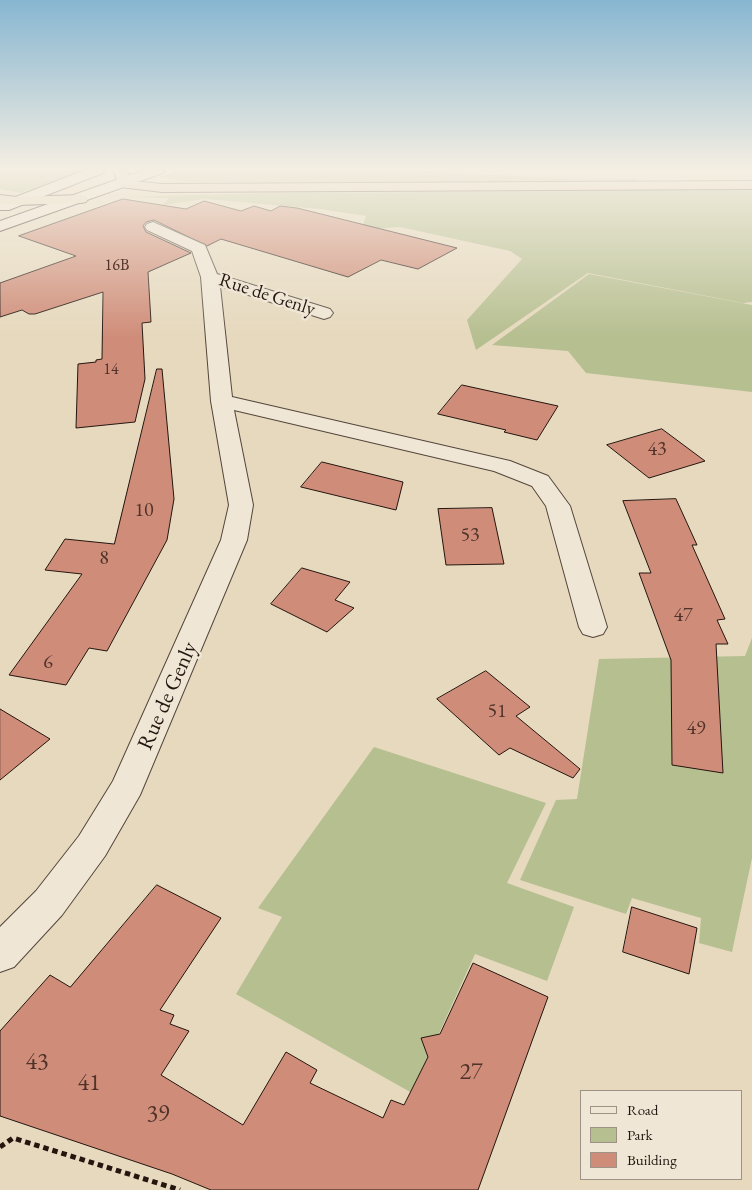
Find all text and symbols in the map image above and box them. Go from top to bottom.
house number: 16B [105,256,129,276]
street label: Rue de Genly [216,269,318,321]
house number: 14 [103,360,119,380]
house number: 43 [647,438,667,462]
house number: 10 [134,499,154,523]
house number: 53 [460,524,480,548]
house number: 8 [99,547,109,571]
house number: 47 [673,604,693,628]
street label: Rue de Genly [132,638,204,754]
house number: 6 [43,651,53,675]
house number: 51 [487,700,507,724]
house number: 49 [686,717,706,741]
house number: 43 [25,1048,49,1076]
house number: 27 [459,1058,483,1086]
house number: 41 [77,1069,101,1097]
legend [580,1090,742,1180]
house number: 39 [146,1100,170,1128]
text: Road [627,1100,658,1119]
text: Park [627,1125,653,1144]
text: Building [627,1150,677,1169]

